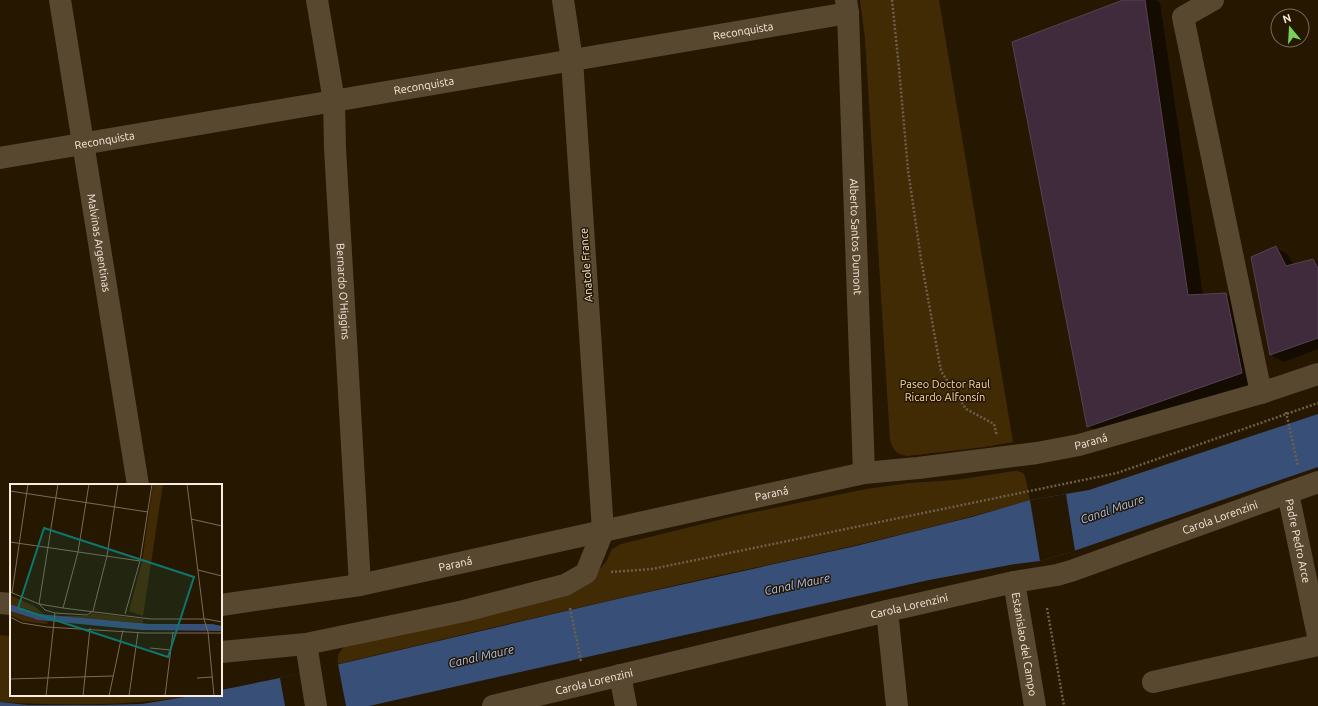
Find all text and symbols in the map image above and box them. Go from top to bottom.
north arrow [1270,8,1310,48]
text: N [1281,12,1293,25]
street label: Reconquista [712,20,774,42]
street label: Reconquista [393,74,455,97]
street label: Reconquista [73,129,136,151]
street label: Alberto Santos Dumont [848,178,864,296]
street label: Malvinas Argentinas [85,193,113,293]
street label: Anatole France [577,228,595,302]
street label: Bernardo O'Higgins [334,243,352,340]
park label: Paseo Doctor Raul Ricardo Alfonsín [900,378,990,403]
street label: Paraná [1073,431,1109,452]
inset map [10,484,222,696]
street label: Paraná [754,484,789,503]
water label: Canal Maure [1078,492,1146,526]
street label: Carola Lorenzini [1181,498,1259,536]
street label: Padre Pedro Arce [1283,498,1313,584]
street label: Paraná [437,554,473,573]
water label: Canal Maure [763,571,831,597]
street label: Carola Lorenzini [869,591,949,621]
street label: Estanislao del Campo [1010,591,1039,697]
water label: Canal Maure [447,642,515,670]
street label: Carola Lorenzini [554,666,634,697]

